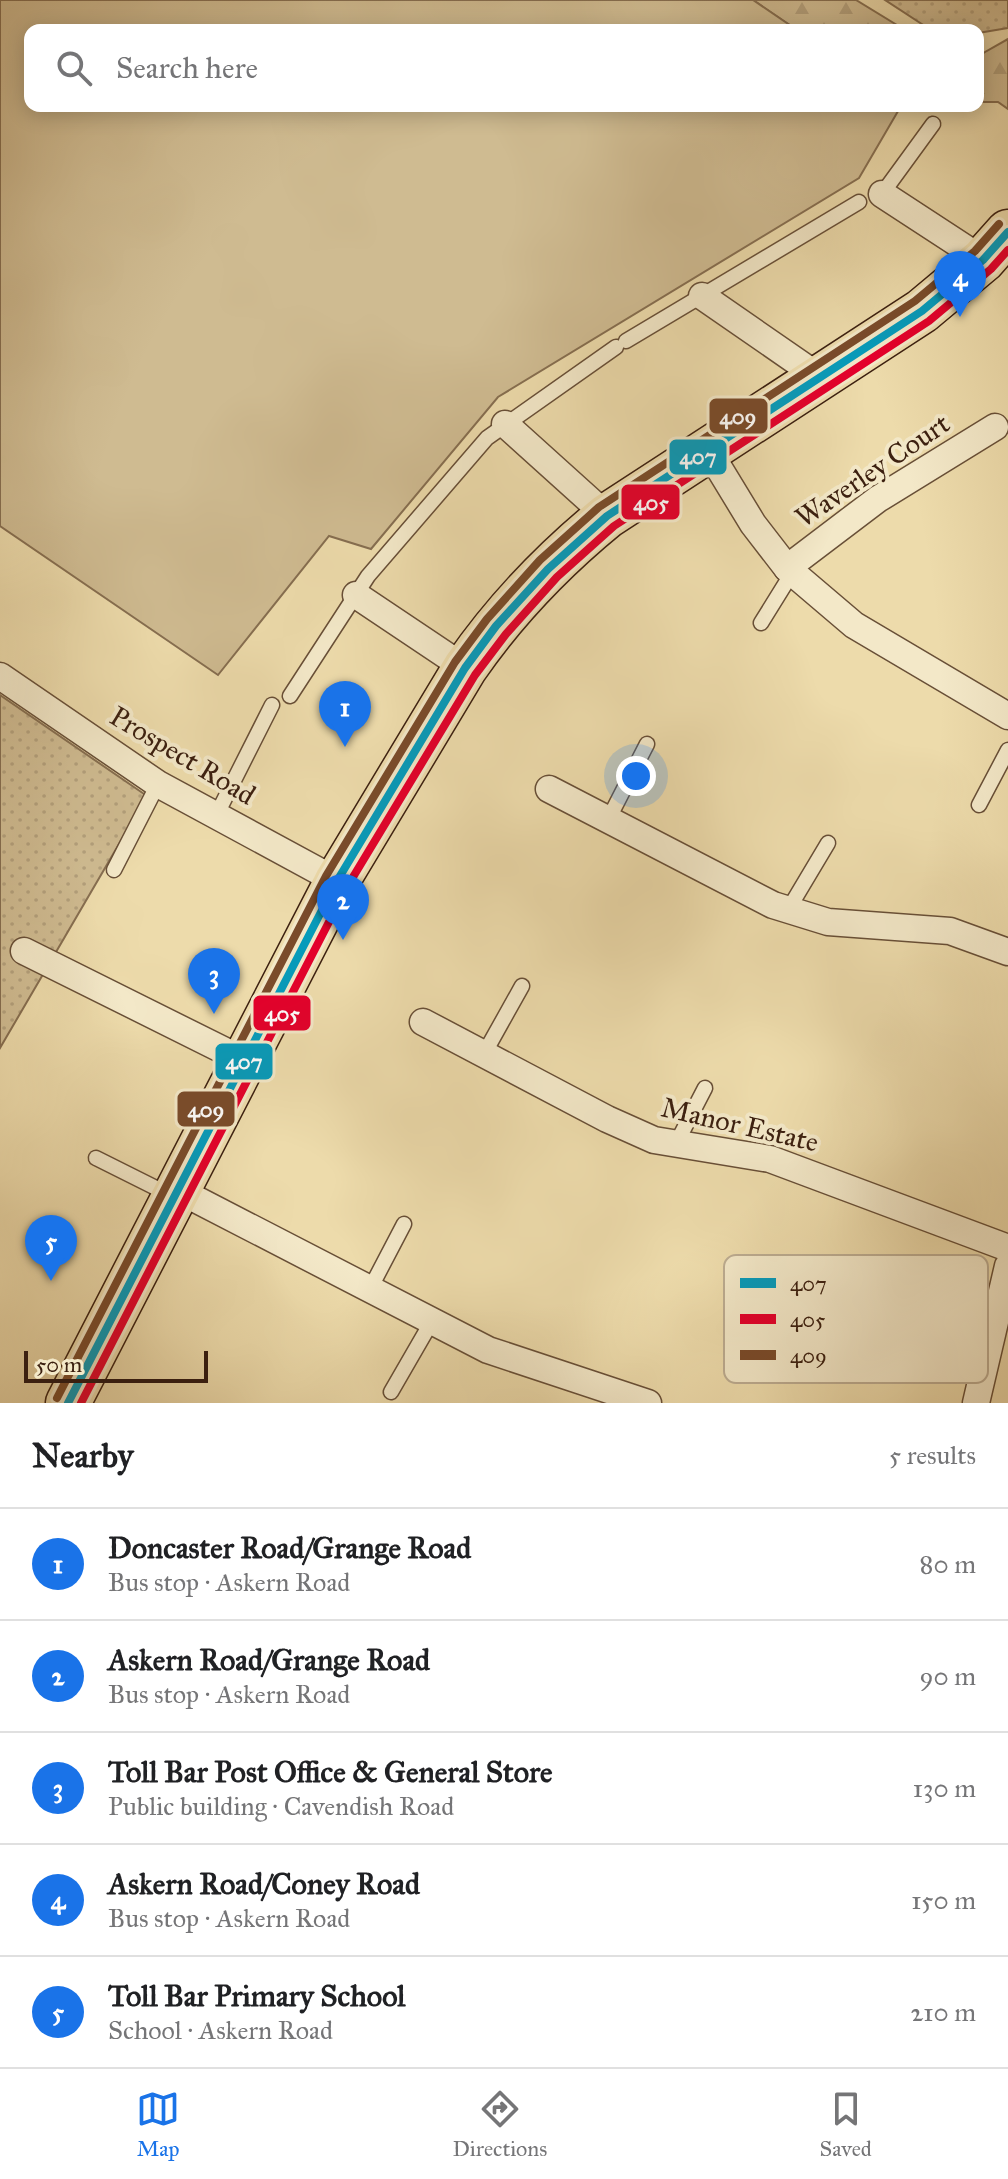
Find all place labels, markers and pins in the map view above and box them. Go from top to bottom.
pin: 4 [934,251,986,317]
pin: 1 [319,681,371,747]
pin: 2 [317,874,369,940]
pin: 3 [188,948,240,1014]
pin: 5 [25,1215,77,1281]

